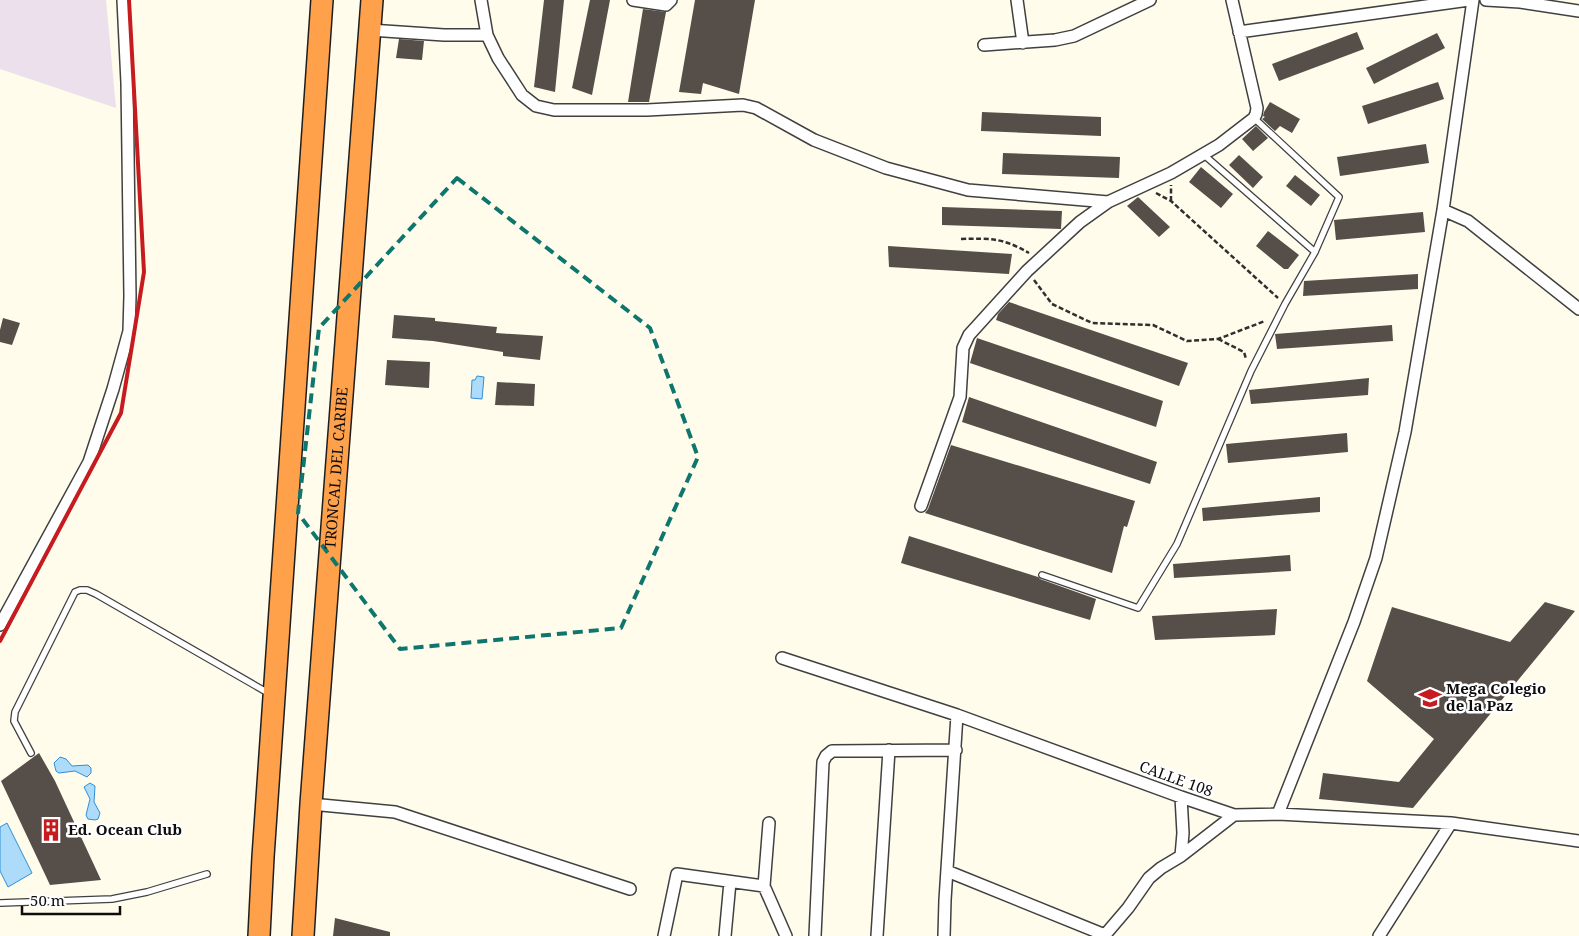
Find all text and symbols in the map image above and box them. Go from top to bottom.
street label: TRONCAL DEL CARIBE [319,386,352,550]
place label: Mega Colegio de la Paz [1446,678,1546,715]
school or university icon: Mega Colegio de la Paz [1417,685,1443,711]
street label: CALLE 108 [1137,756,1216,801]
building icon: Ed. Ocean Club [38,817,64,843]
place label: Ed. Ocean Club [68,819,182,839]
scale bar [22,884,120,916]
text: 50 m [30,890,65,910]

